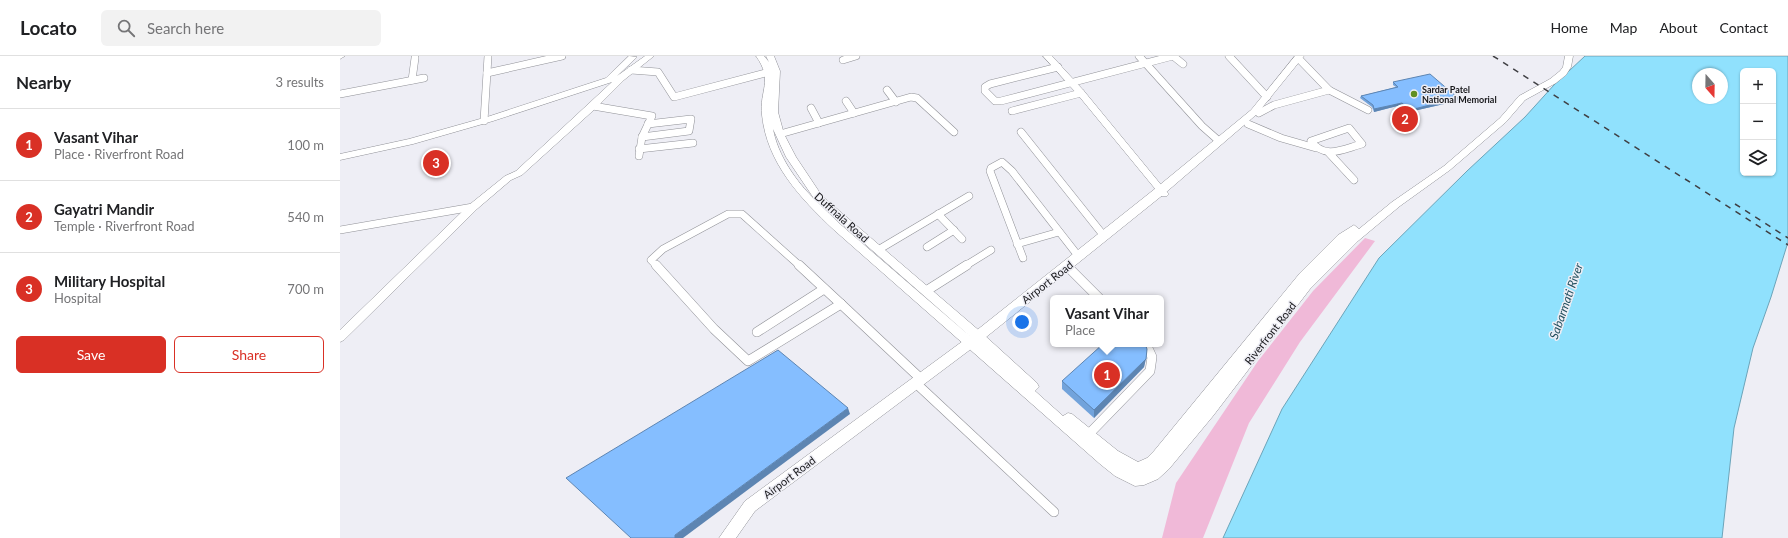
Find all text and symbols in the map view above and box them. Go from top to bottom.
search box [101,10,381,46]
text: Locato [20,16,77,39]
icon: search [115,17,137,39]
text: Search here [147,19,224,37]
text: Home [1550,19,1588,36]
text: Map [1610,19,1637,36]
text: About [1659,19,1697,36]
text: Contact [1719,19,1768,36]
north arrow [1692,68,1728,104]
map controls [1740,68,1776,176]
button: + [1740,68,1776,104]
text: Nearby [16,72,71,93]
text: 3 results [276,74,324,90]
place label: Sardar Patel National Memorial [1422,84,1497,105]
marker: Sardar Patel National Memorial [1409,89,1419,99]
pin: 2 [1392,104,1418,134]
button: − [1740,104,1776,140]
text: Vasant Vihar [54,128,138,146]
text: 1 [25,137,33,153]
text: 100 m [287,137,324,153]
button: layers [1740,140,1776,176]
text: Place · Riverfront Road [54,146,184,162]
pin: 3 [423,148,449,178]
street label: Duffnala Road [812,189,872,245]
text: Gayatri Mandir [54,200,154,218]
text: 2 [25,209,33,225]
text: 540 m [287,209,324,225]
text: Temple · Riverfront Road [54,218,195,234]
street label: Airport Road [1019,258,1075,306]
water label: Sabarmati River [1546,260,1586,341]
text: Military Hospital [54,272,165,290]
text: 3 [25,281,33,297]
text: 700 m [287,281,324,297]
text: Hospital [54,290,101,306]
popup [1050,295,1164,347]
street label: Riverfront Road [1242,299,1298,367]
text: Vasant Vihar [1065,304,1149,322]
your location [1012,312,1032,332]
text: Place [1065,322,1095,338]
button: Save [16,336,166,373]
button: Share [174,336,324,373]
pin: 1 [1094,360,1120,390]
street label: Airport Road [760,453,818,501]

